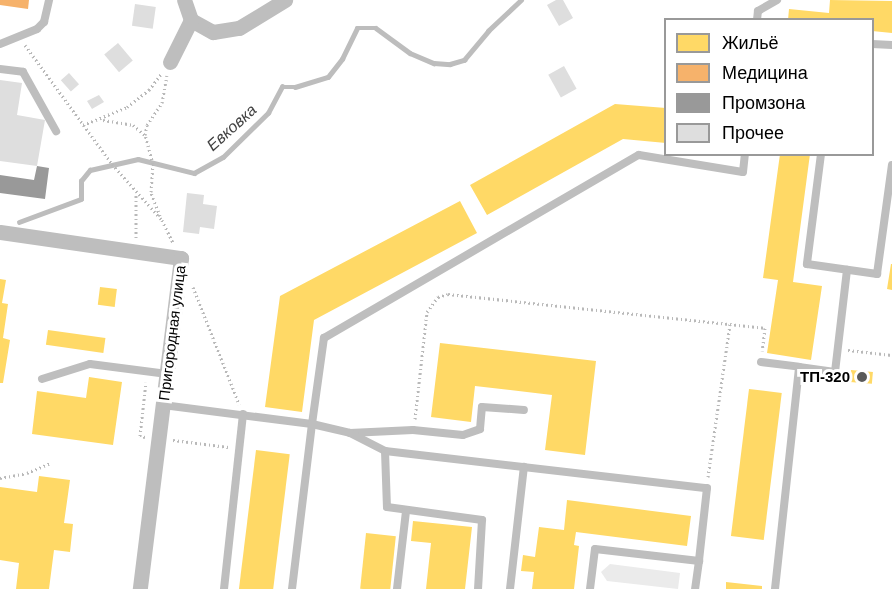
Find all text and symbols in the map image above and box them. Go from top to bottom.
legend [664,18,874,156]
text: Жильё [722,33,779,53]
text: Медицина [722,63,808,83]
text: Промзона [722,93,805,113]
water label: Евковка [203,101,261,155]
text: Прочее [722,123,784,143]
street label: Пригородная улица [155,264,189,402]
place label: ТП-320 [800,368,850,386]
marker: ТП-320 [855,370,869,384]

